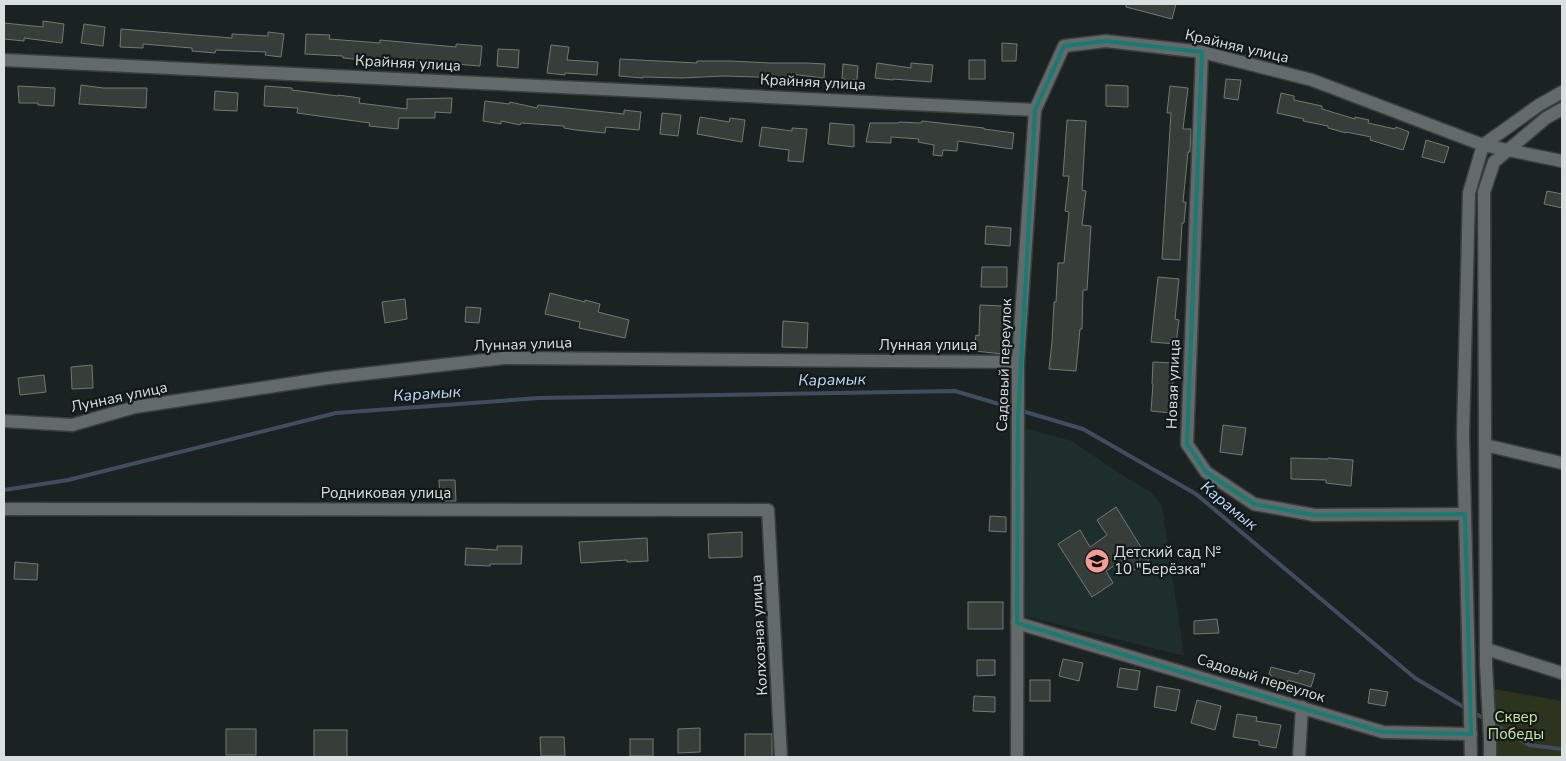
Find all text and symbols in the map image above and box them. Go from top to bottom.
street label: Крайняя улица [1183,24,1291,68]
street label: Крайняя улица [355,50,461,76]
street label: Крайняя улица [760,69,866,95]
street label: Садовый переулок [992,298,1016,432]
street label: Лунная улица [473,332,573,356]
street label: Лунная улица [879,335,977,355]
street label: Новая улица [1161,339,1185,429]
water label: Карамык [798,368,867,392]
street label: Лунная улица [69,377,169,417]
water label: Карамык [392,381,462,407]
water label: Карамык [1196,476,1263,536]
street label: Родниковая улица [321,483,451,503]
place label: Детский сад № 10 "Берёзка" [1114,542,1221,579]
school or university icon: Детский сад № 10 "Берёзка" [1084,548,1110,574]
street label: Колхозная улица [746,574,772,696]
street label: Садовый переулок [1194,649,1328,707]
park label: Сквер Победы [1488,707,1544,744]

